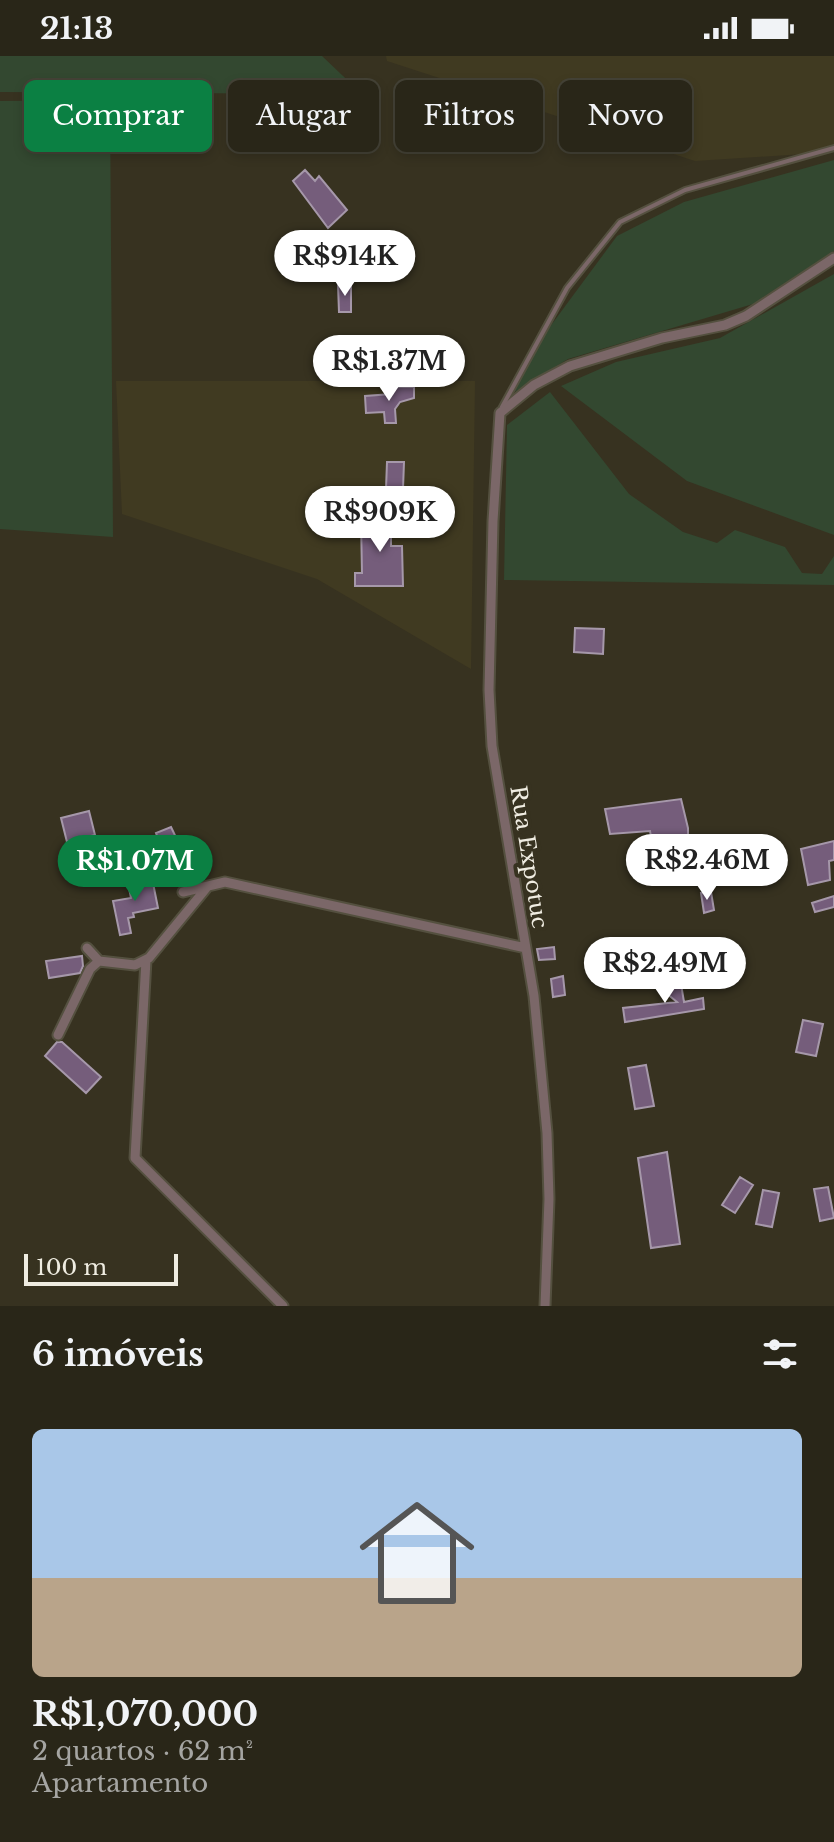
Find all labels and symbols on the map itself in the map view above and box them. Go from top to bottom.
pin: R$914K [280,230,410,298]
pin: R$1.37M [315,335,463,403]
pin: R$909K [315,486,445,554]
street label: Rua Expotuc [504,784,554,930]
pin: R$2.46M [633,834,781,902]
pin: R$1.07M [61,835,209,903]
pin: R$2.49M [591,937,739,1005]
scale bar [24,1250,178,1286]

